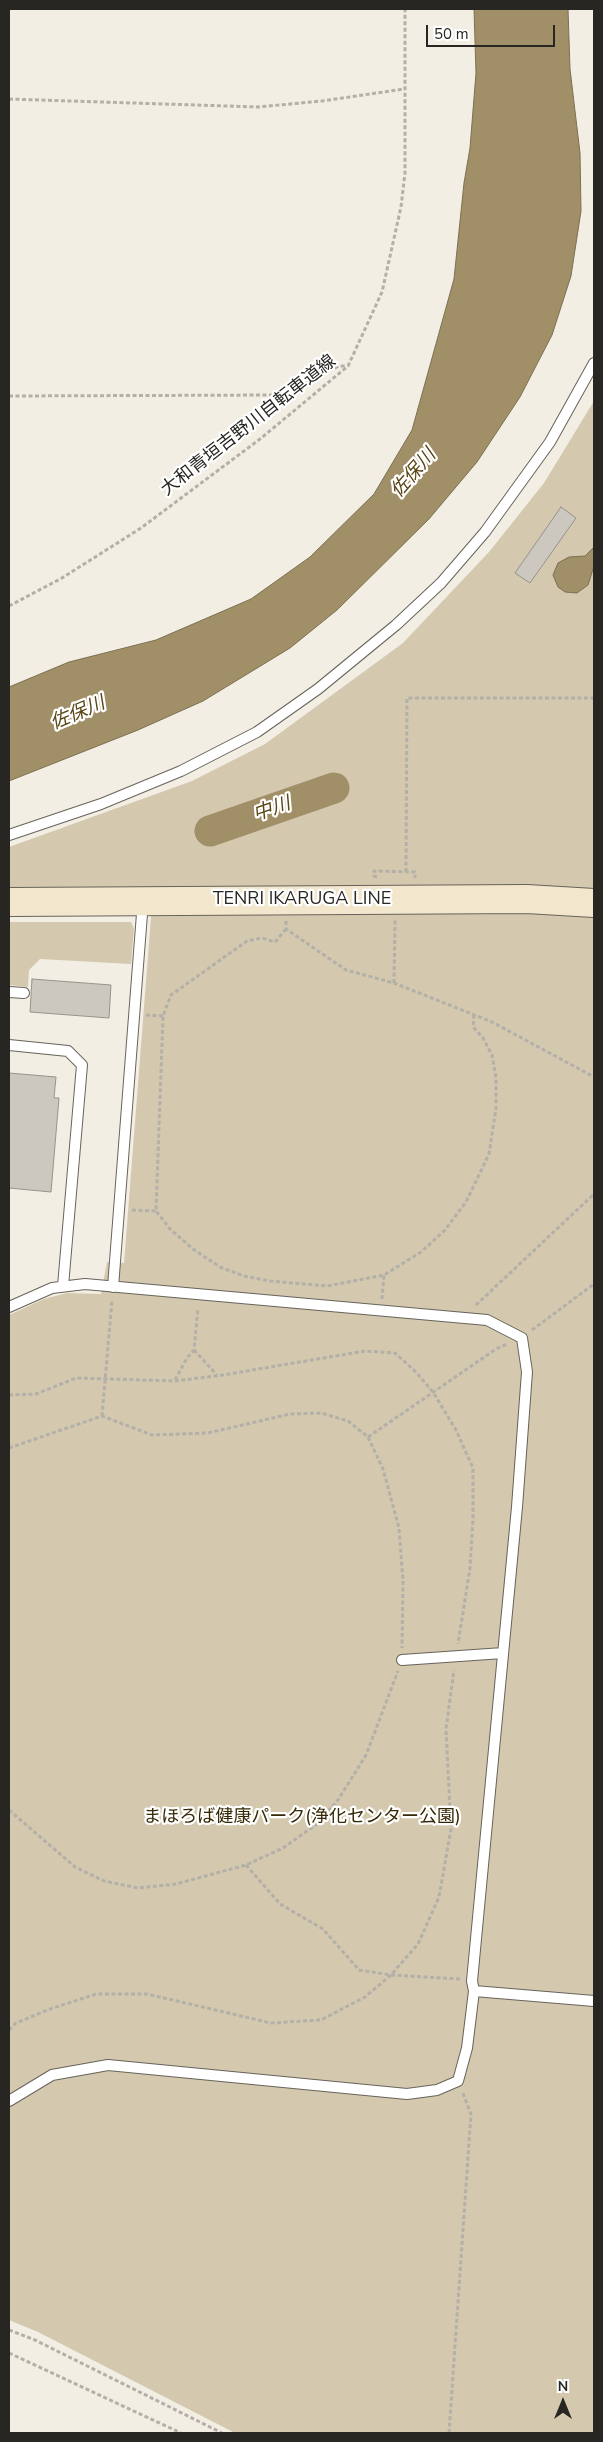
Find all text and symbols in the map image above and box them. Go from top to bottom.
scale bar [428,15,557,47]
text: 50 m [434,24,469,44]
street label: 大和青垣吉野川自転車道線 [157,351,341,501]
water label: 佐保川 [387,445,441,503]
water label: 佐保川 [47,692,109,736]
water label: 中川 [250,793,294,827]
street label: TENRI IKARUGA LINE [213,889,391,911]
park label: まほろば健康パーク(浄化センター公園) [143,1807,461,1829]
north arrow [538,2377,588,2427]
text: N [558,2377,568,2396]

